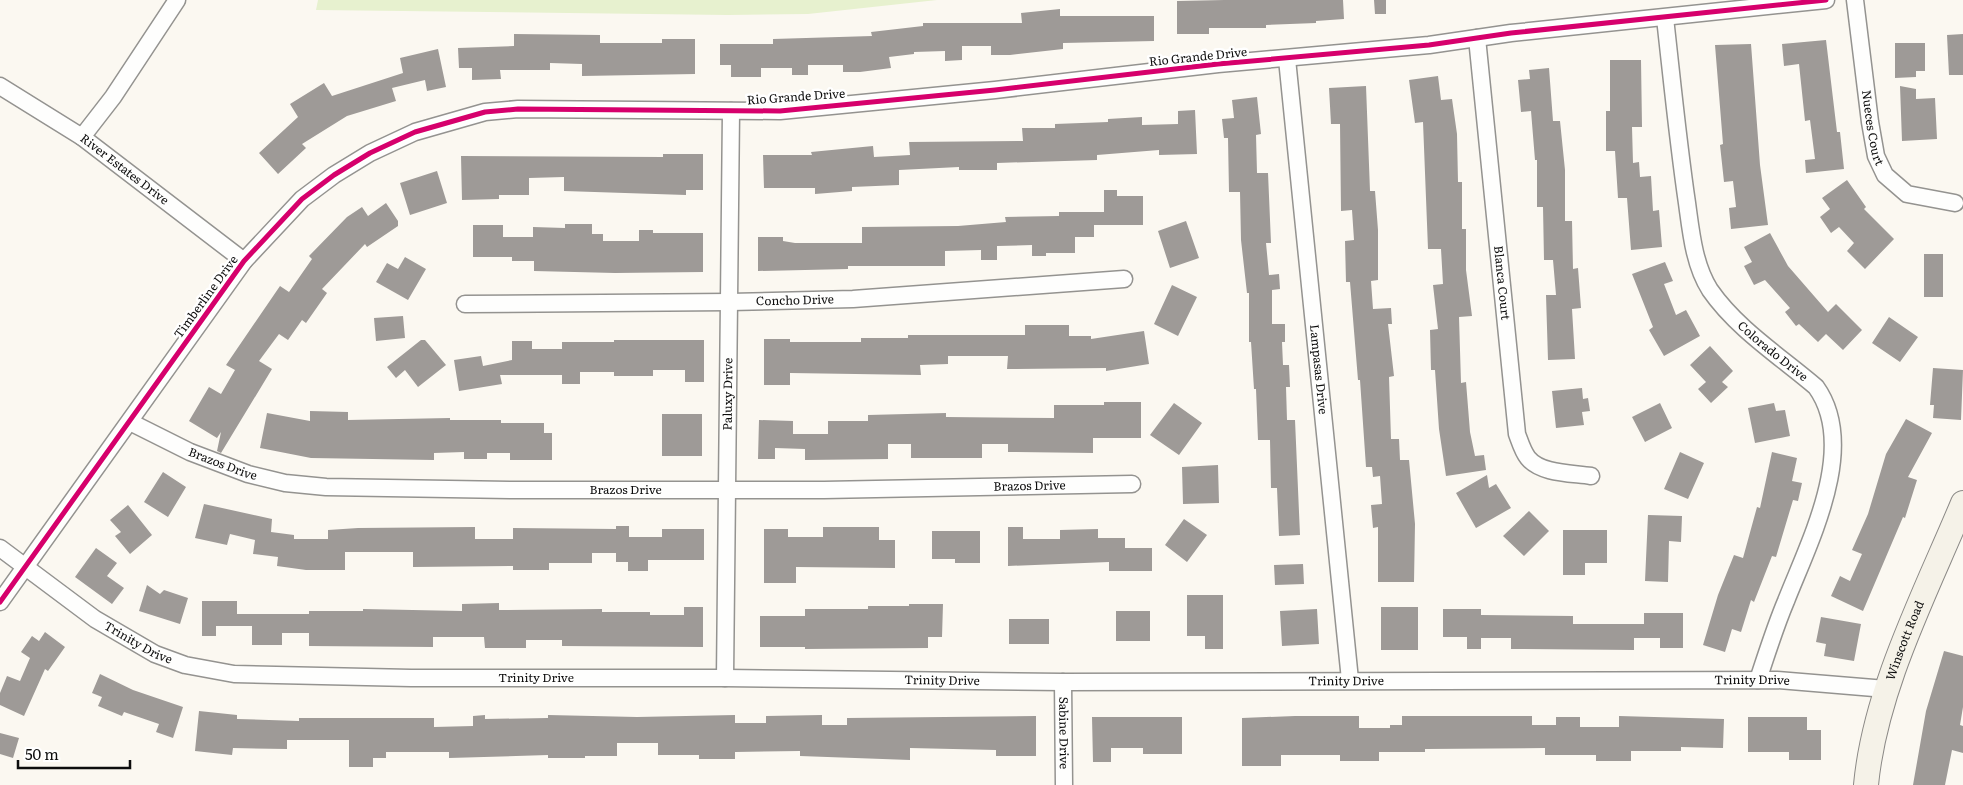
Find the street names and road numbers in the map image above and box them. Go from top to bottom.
street label: Rio Grande Drive [1148,42,1248,70]
street label: Rio Grande Drive [746,84,846,108]
street label: Nueces Court [1858,89,1889,169]
street label: River Estates Drive [77,129,173,208]
street label: Blanca Court [1490,245,1515,321]
street label: Timberline Drive [169,251,242,342]
street label: Concho Drive [756,289,834,309]
street label: Colorado Drive [1734,316,1812,385]
street label: Lampasas Drive [1306,323,1333,415]
street label: Paluxy Drive [718,357,736,431]
street label: Brazos Drive [186,442,259,484]
street label: Brazos Drive [993,475,1066,495]
street label: Brazos Drive [589,480,662,498]
street label: Winscott Road [1880,597,1928,683]
street label: Trinity Drive [101,616,175,668]
street label: Trinity Drive [498,668,574,686]
street label: Trinity Drive [904,670,980,689]
street label: Trinity Drive [1714,670,1791,689]
street label: Trinity Drive [1308,671,1384,689]
street label: Sabine Drive [1055,697,1074,769]

